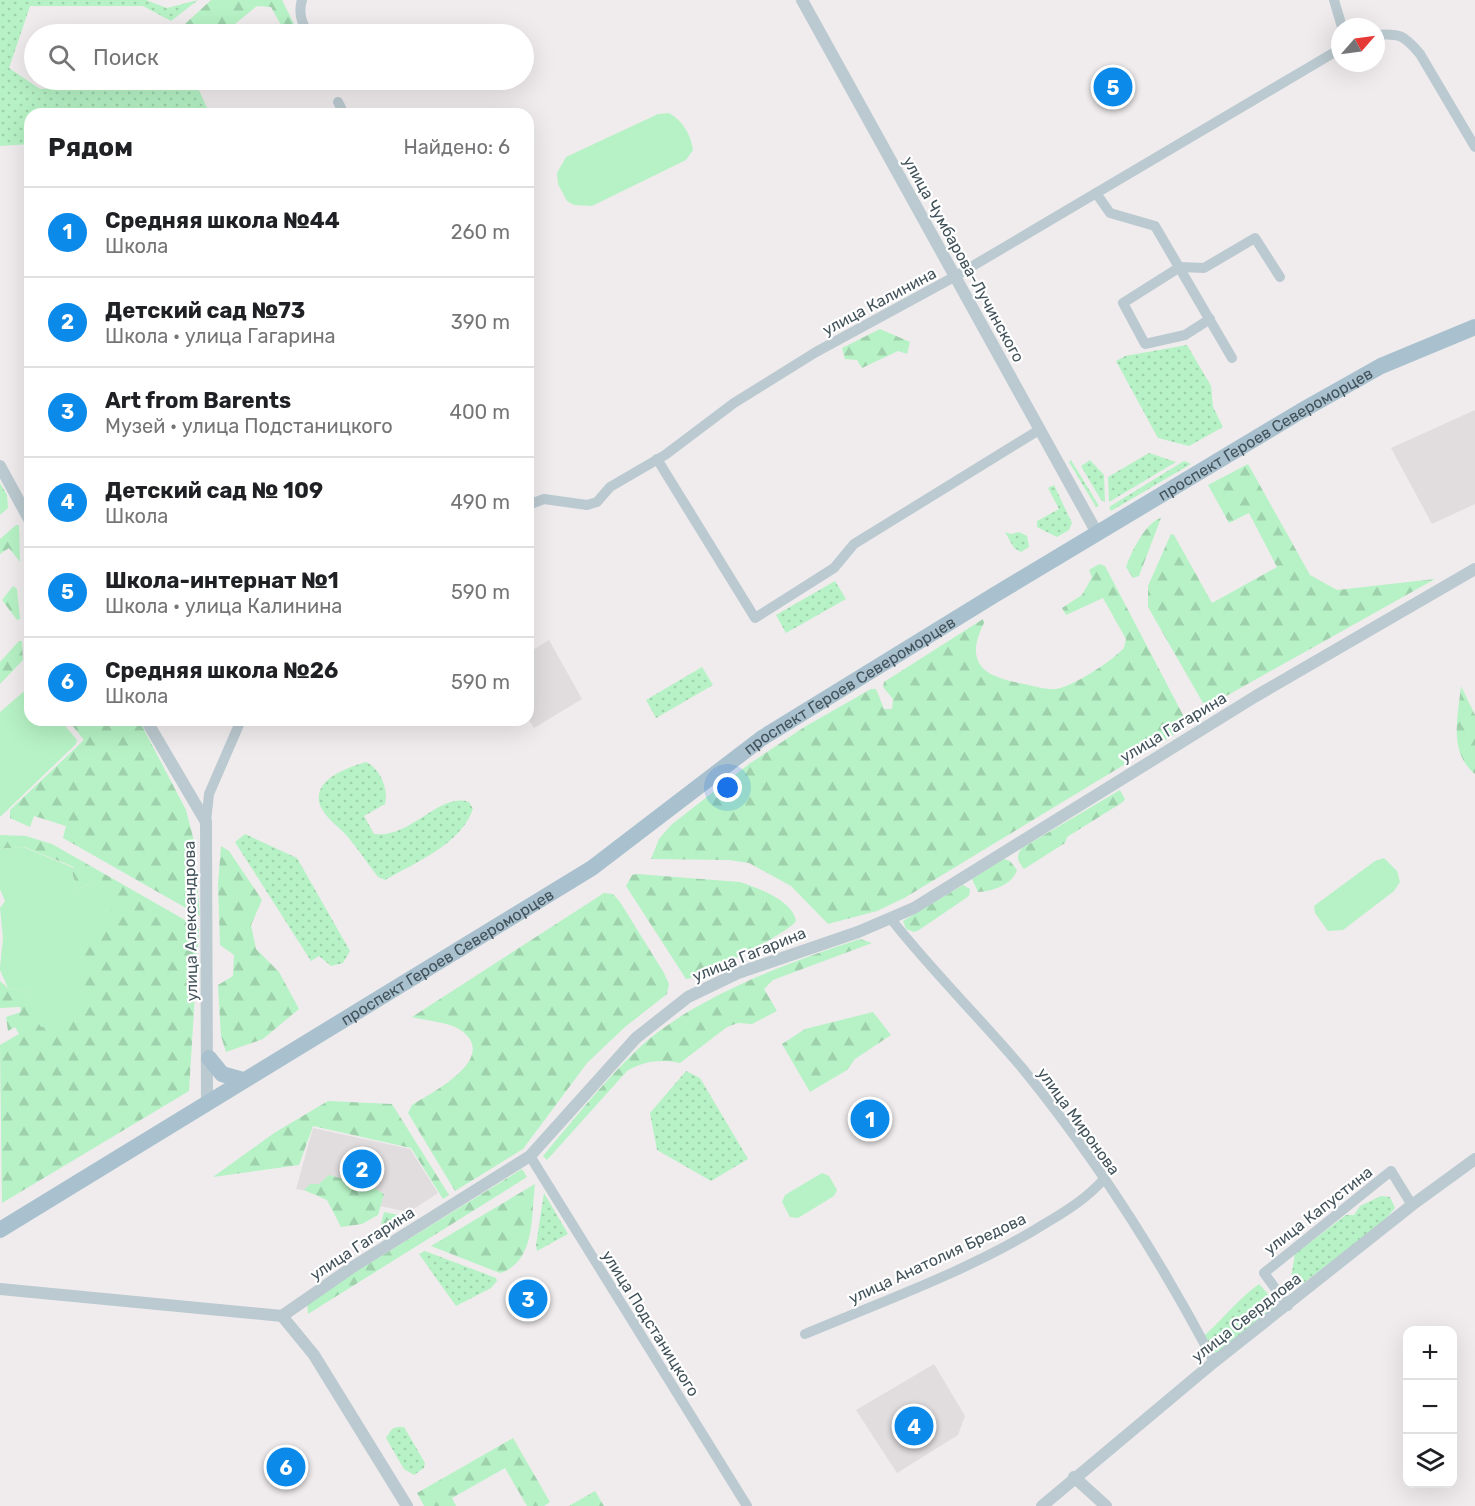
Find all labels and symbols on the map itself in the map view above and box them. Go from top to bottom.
north arrow [1331,18,1385,72]
pin: 5 [1094,64,1132,110]
street label: улица Чумбарова-Лучинского [899,153,1028,366]
street label: улица Калинина [819,263,939,339]
street label: проспект Героев Североморцев [1155,364,1376,505]
street label: проспект Героев Североморцев [740,612,959,759]
street label: улица Гагарина [1117,688,1230,767]
your location [713,773,742,802]
street label: улица Александрова [180,841,201,1001]
street label: проспект Героев Североморцев [337,885,557,1029]
street label: улица Гагарина [690,923,809,986]
street label: улица Миронова [1033,1064,1124,1179]
pin: 1 [850,1096,890,1142]
pin: 2 [342,1146,382,1192]
street label: улица Капустина [1260,1162,1376,1259]
street label: улица Гагарина [306,1203,418,1284]
street label: улица Анатолия Бредова [846,1209,1029,1308]
street label: улица Подстаницкого [598,1247,703,1400]
street label: улица Свердлова [1188,1269,1305,1366]
pin: 3 [508,1276,548,1322]
pin: 4 [894,1404,934,1448]
pin: 6 [266,1444,306,1490]

